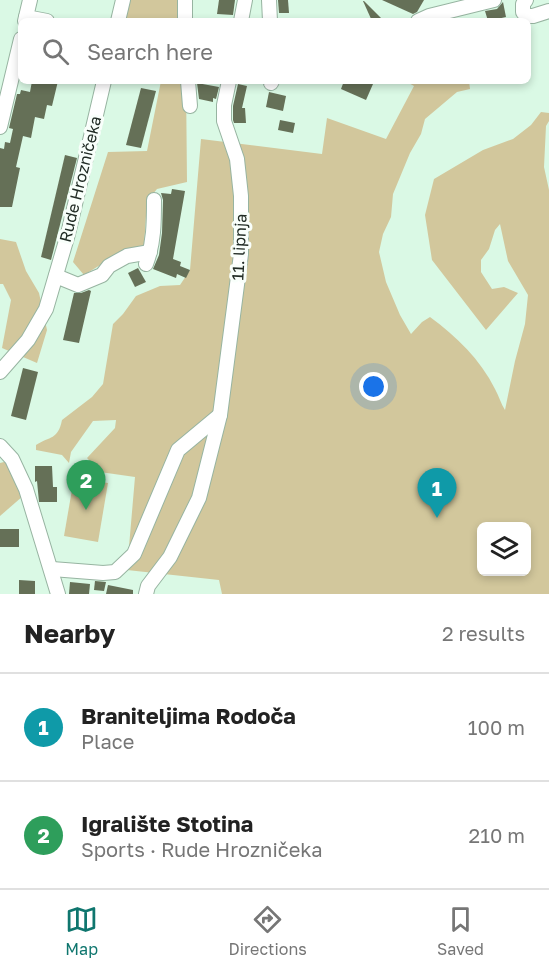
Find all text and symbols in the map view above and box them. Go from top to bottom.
search box [18,18,531,84]
icon: search [39,35,72,68]
text: Search here [87,38,213,65]
street label: Rude Hrozničeka [55,114,105,244]
street label: 11. lipnja [227,213,251,281]
your location [359,372,388,401]
pin: 2 [66,460,106,510]
pin: 1 [418,468,456,518]
map controls [477,522,531,576]
button: layers [477,522,531,576]
text: Nearby [24,618,115,649]
text: 2 results [442,621,525,645]
text: Braniteljima Rodoča [81,702,296,729]
text: 1 [38,715,49,739]
text: 100 m [468,715,525,739]
text: Place [81,729,134,753]
text: Igralište Stotina [81,810,253,837]
text: 2 [37,823,50,847]
text: 210 m [469,823,525,847]
text: Sports · Rude Hrozničeka [81,837,323,861]
tab: Map [65,903,98,959]
tab: Directions [229,903,307,959]
tab: Saved [437,903,484,959]

